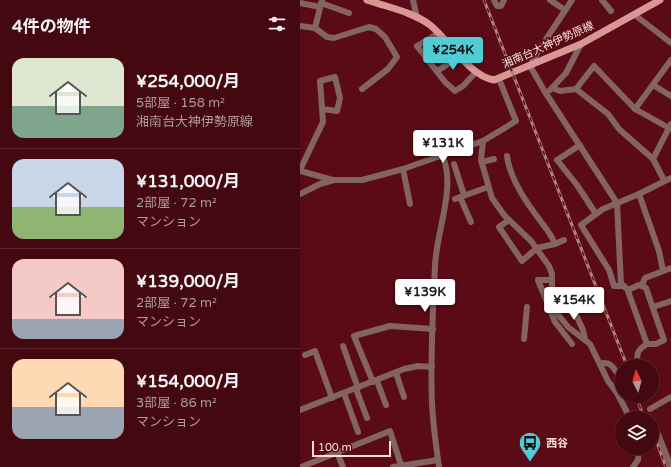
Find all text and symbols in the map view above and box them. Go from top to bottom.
icon: filters [266,13,288,35]
text: 4件の物件 [12,16,91,37]
street label: 湘南台大神伊勢原線 [500,19,596,71]
pin: ¥254K [425,37,481,71]
text: ¥254K [432,42,474,58]
text: ¥254,000/月 [136,71,240,92]
icon: home [44,74,92,122]
text: 5部屋 · 158 m² [136,95,225,111]
text: 湘南台大神伊勢原線 [136,114,253,130]
pin: ¥131K [415,130,471,164]
text: ¥131K [422,135,464,151]
text: ¥131,000/月 [136,171,240,192]
icon: home [44,175,92,223]
text: 2部屋 · 72 m² [136,195,217,211]
text: マンション [136,214,201,230]
text: ¥139,000/月 [136,271,240,292]
icon: home [44,275,92,323]
pin: ¥139K [397,279,453,313]
text: ¥139K [404,284,446,300]
pin: ¥154K [546,287,602,321]
text: ¥154K [553,292,595,308]
text: 2部屋 · 72 m² [136,295,217,311]
text: マンション [136,314,201,330]
north arrow [615,359,659,403]
map controls [615,359,659,455]
text: ¥154,000/月 [136,371,240,392]
icon: home [44,375,92,423]
text: 3部屋 · 86 m² [136,395,217,411]
button: layers [615,411,659,455]
text: マンション [136,414,201,430]
bus stop icon: 西谷 [517,430,543,463]
place label: 西谷 [546,437,568,450]
scale bar [312,439,391,458]
text: 100 m [318,441,352,454]

